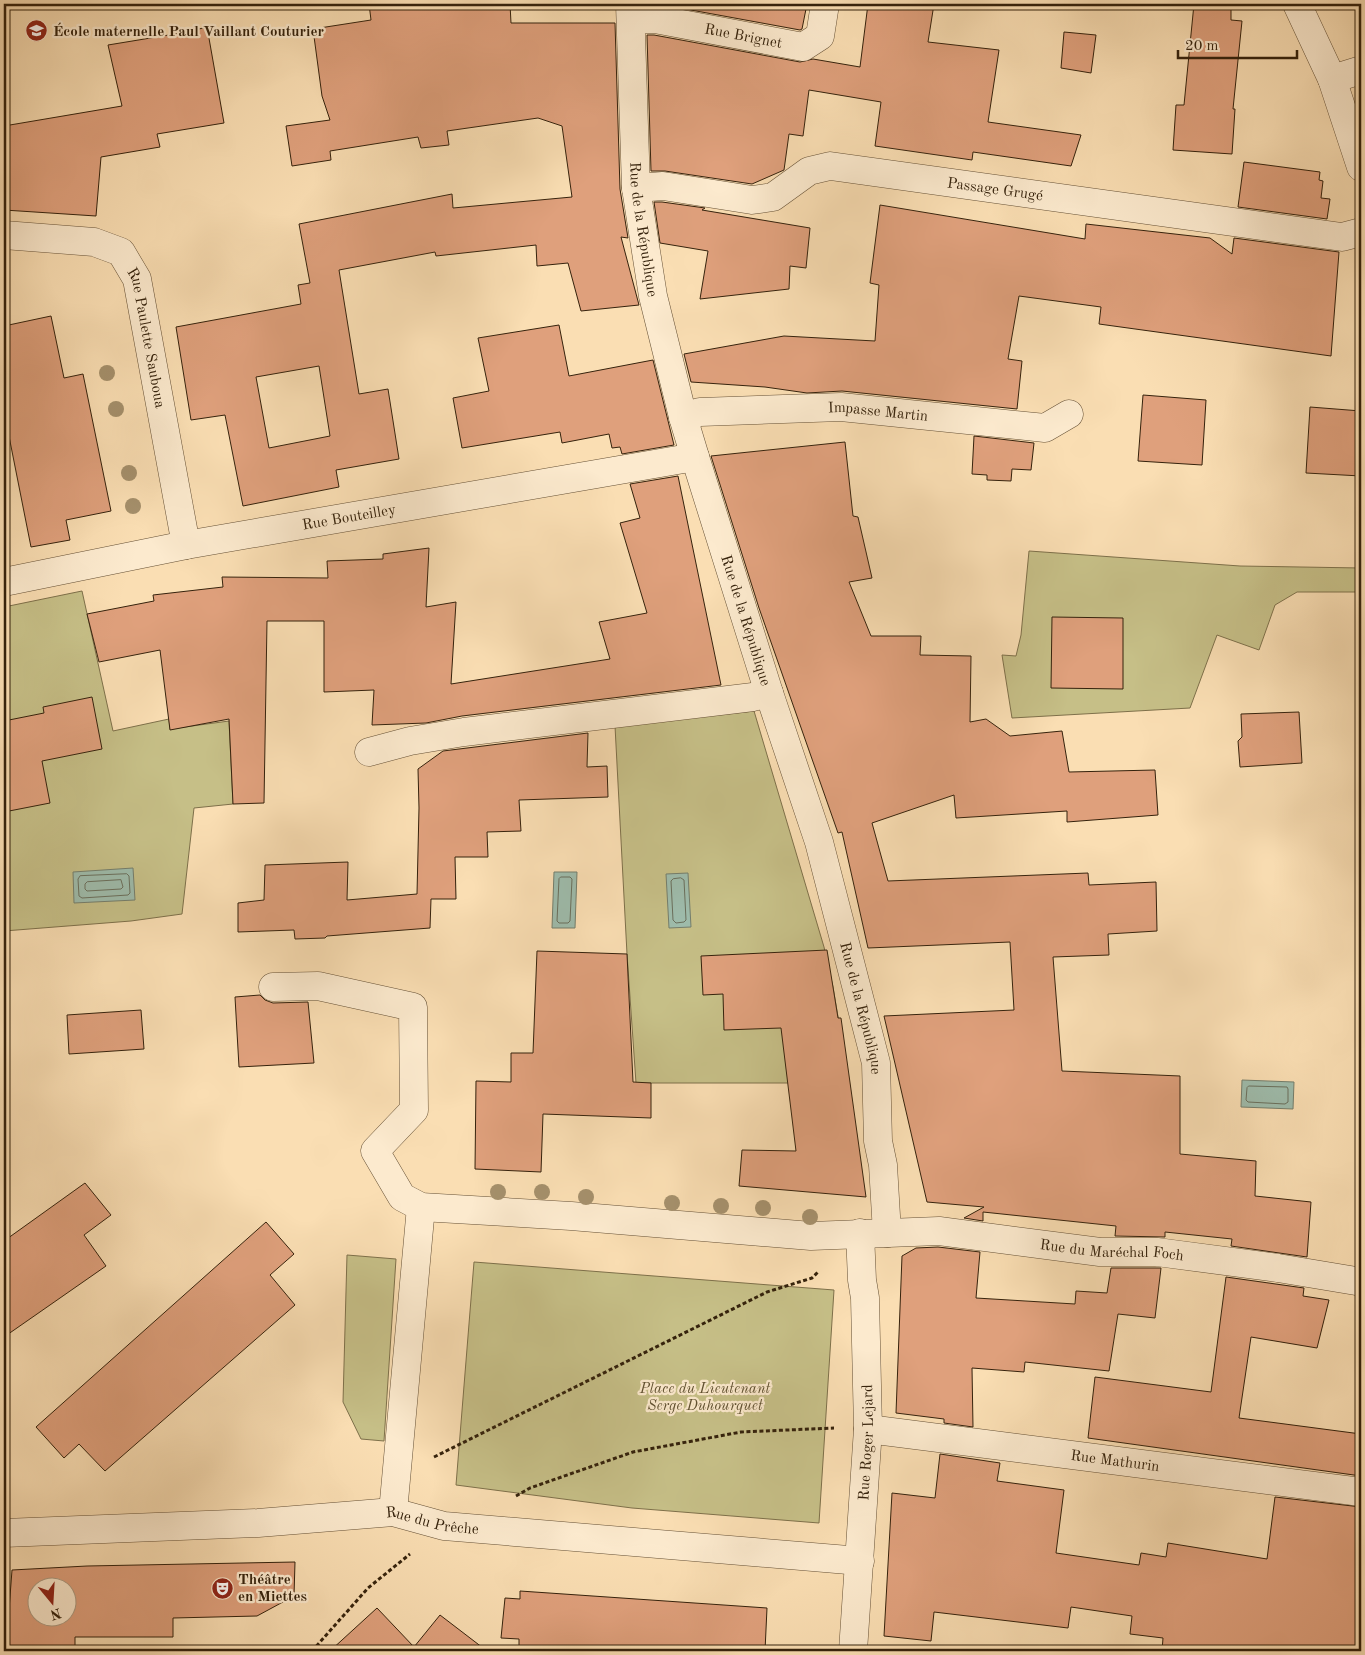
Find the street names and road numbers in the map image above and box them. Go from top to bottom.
street label: Rue Brignet [703,23,783,52]
street label: Rue de la République [626,162,659,298]
street label: Passage Grugé [946,176,1044,204]
street label: Rue Paulette Sauboua [123,266,167,410]
street label: Impasse Martin [828,401,929,425]
street label: Rue Bouteilley [301,503,397,534]
street label: Rue de la République [717,554,772,688]
street label: Rue de la République [836,941,882,1075]
street label: Rue du Maréchal Foch [1039,1238,1185,1264]
street label: Rue Roger Lejard [857,1384,877,1501]
street label: Rue Mathurin [1069,1449,1160,1475]
street label: Rue du Prêche [385,1506,479,1538]

